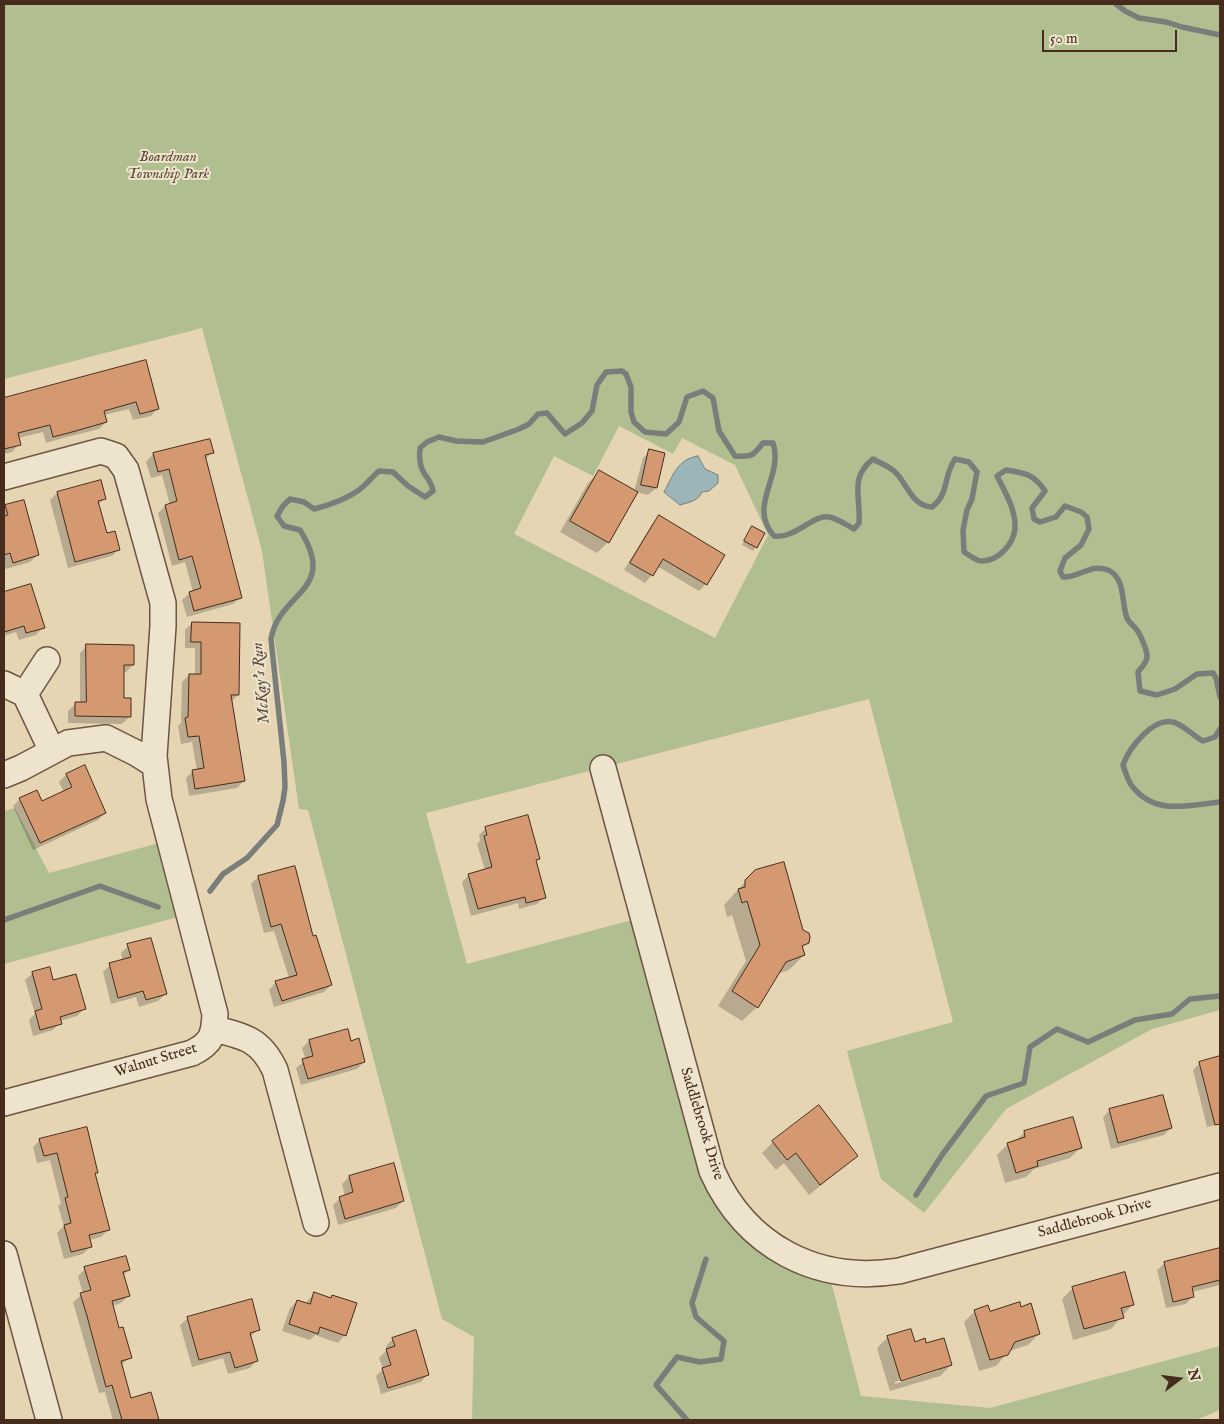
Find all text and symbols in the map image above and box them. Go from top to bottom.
scale bar [1044,20,1179,52]
text: 50 m [1050,29,1078,48]
park label: Boardman Township Park [127,149,209,184]
water label: McKay's Run [249,641,275,725]
street label: Walnut Street [113,1040,199,1082]
street label: Saddlebrook Drive [675,1065,727,1183]
street label: Saddlebrook Drive [1036,1195,1154,1243]
north arrow [1154,1354,1204,1404]
text: N [1183,1367,1204,1383]

